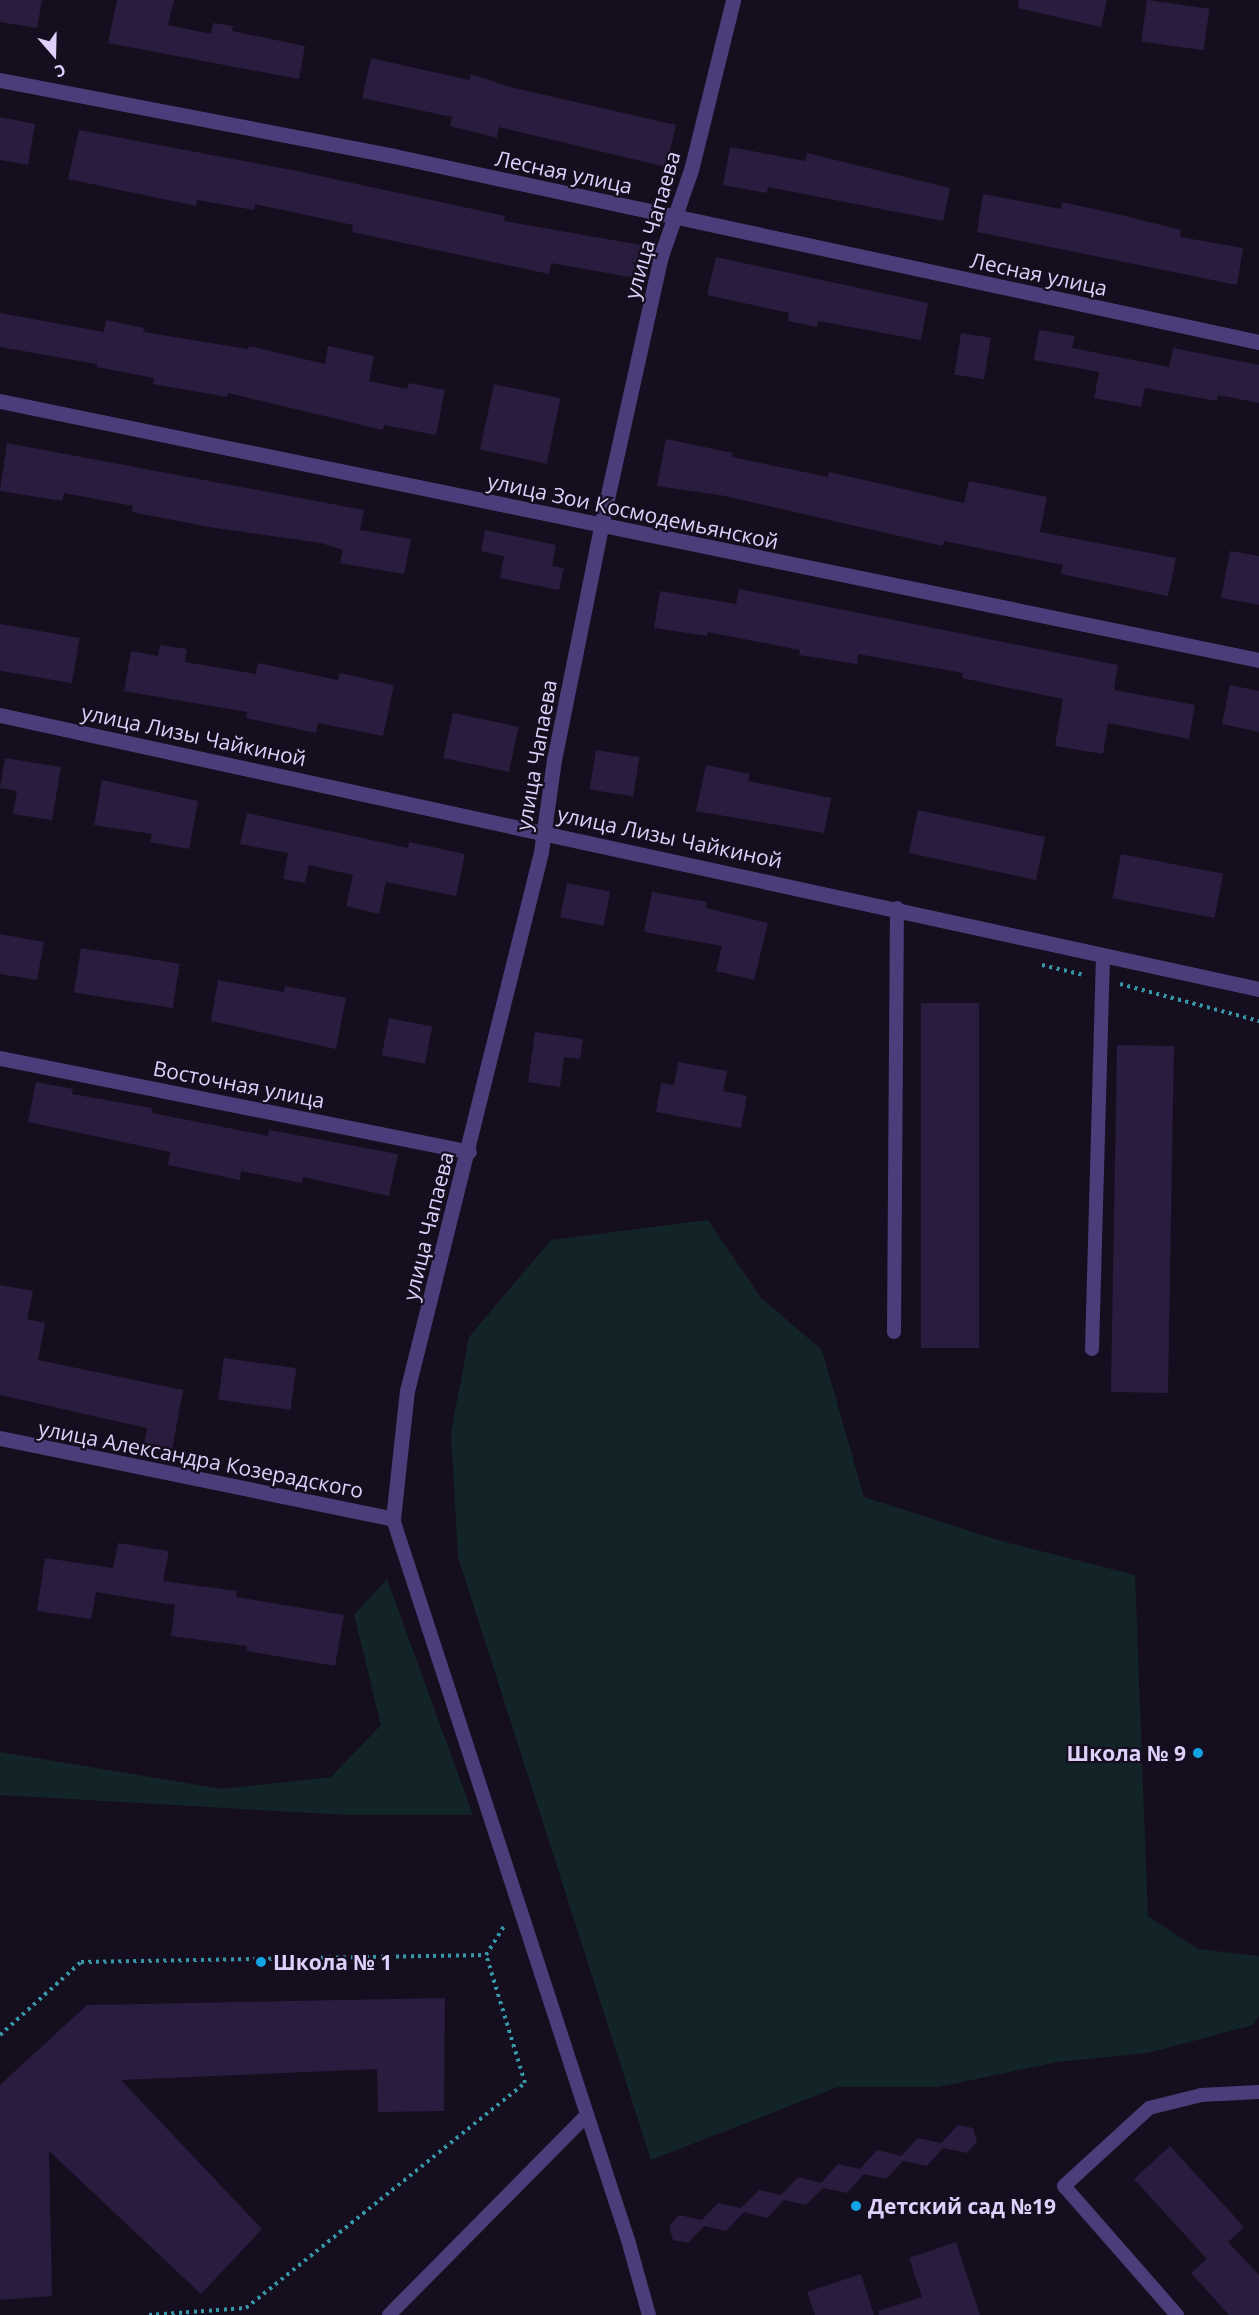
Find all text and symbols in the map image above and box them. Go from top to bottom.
north arrow [24,24,84,84]
text: С [52,59,69,83]
street label: Лесная улица [493,145,635,199]
street label: улица Чапаева [619,148,685,302]
street label: Лесная улица [968,247,1110,301]
street label: улица Зои Космодемьянской [485,468,781,554]
street label: улица Чапаева [510,678,562,832]
street label: улица Лизы Чайкиной [79,699,309,771]
street label: улица Лизы Чайкиной [555,801,785,873]
street label: Восточная улица [151,1055,327,1113]
street label: улица Чапаева [397,1149,459,1303]
street label: улица Александра Козерадского [36,1415,366,1503]
place label: Школа № 9 [1067,1740,1186,1766]
marker: Школа № 9 [1191,1746,1205,1760]
place label: Школа № 1 [273,1949,392,1975]
marker: Школа № 1 [254,1955,268,1969]
place label: Детский сад №19 [868,2193,1056,2219]
marker: Детский сад №19 [849,2199,863,2213]

